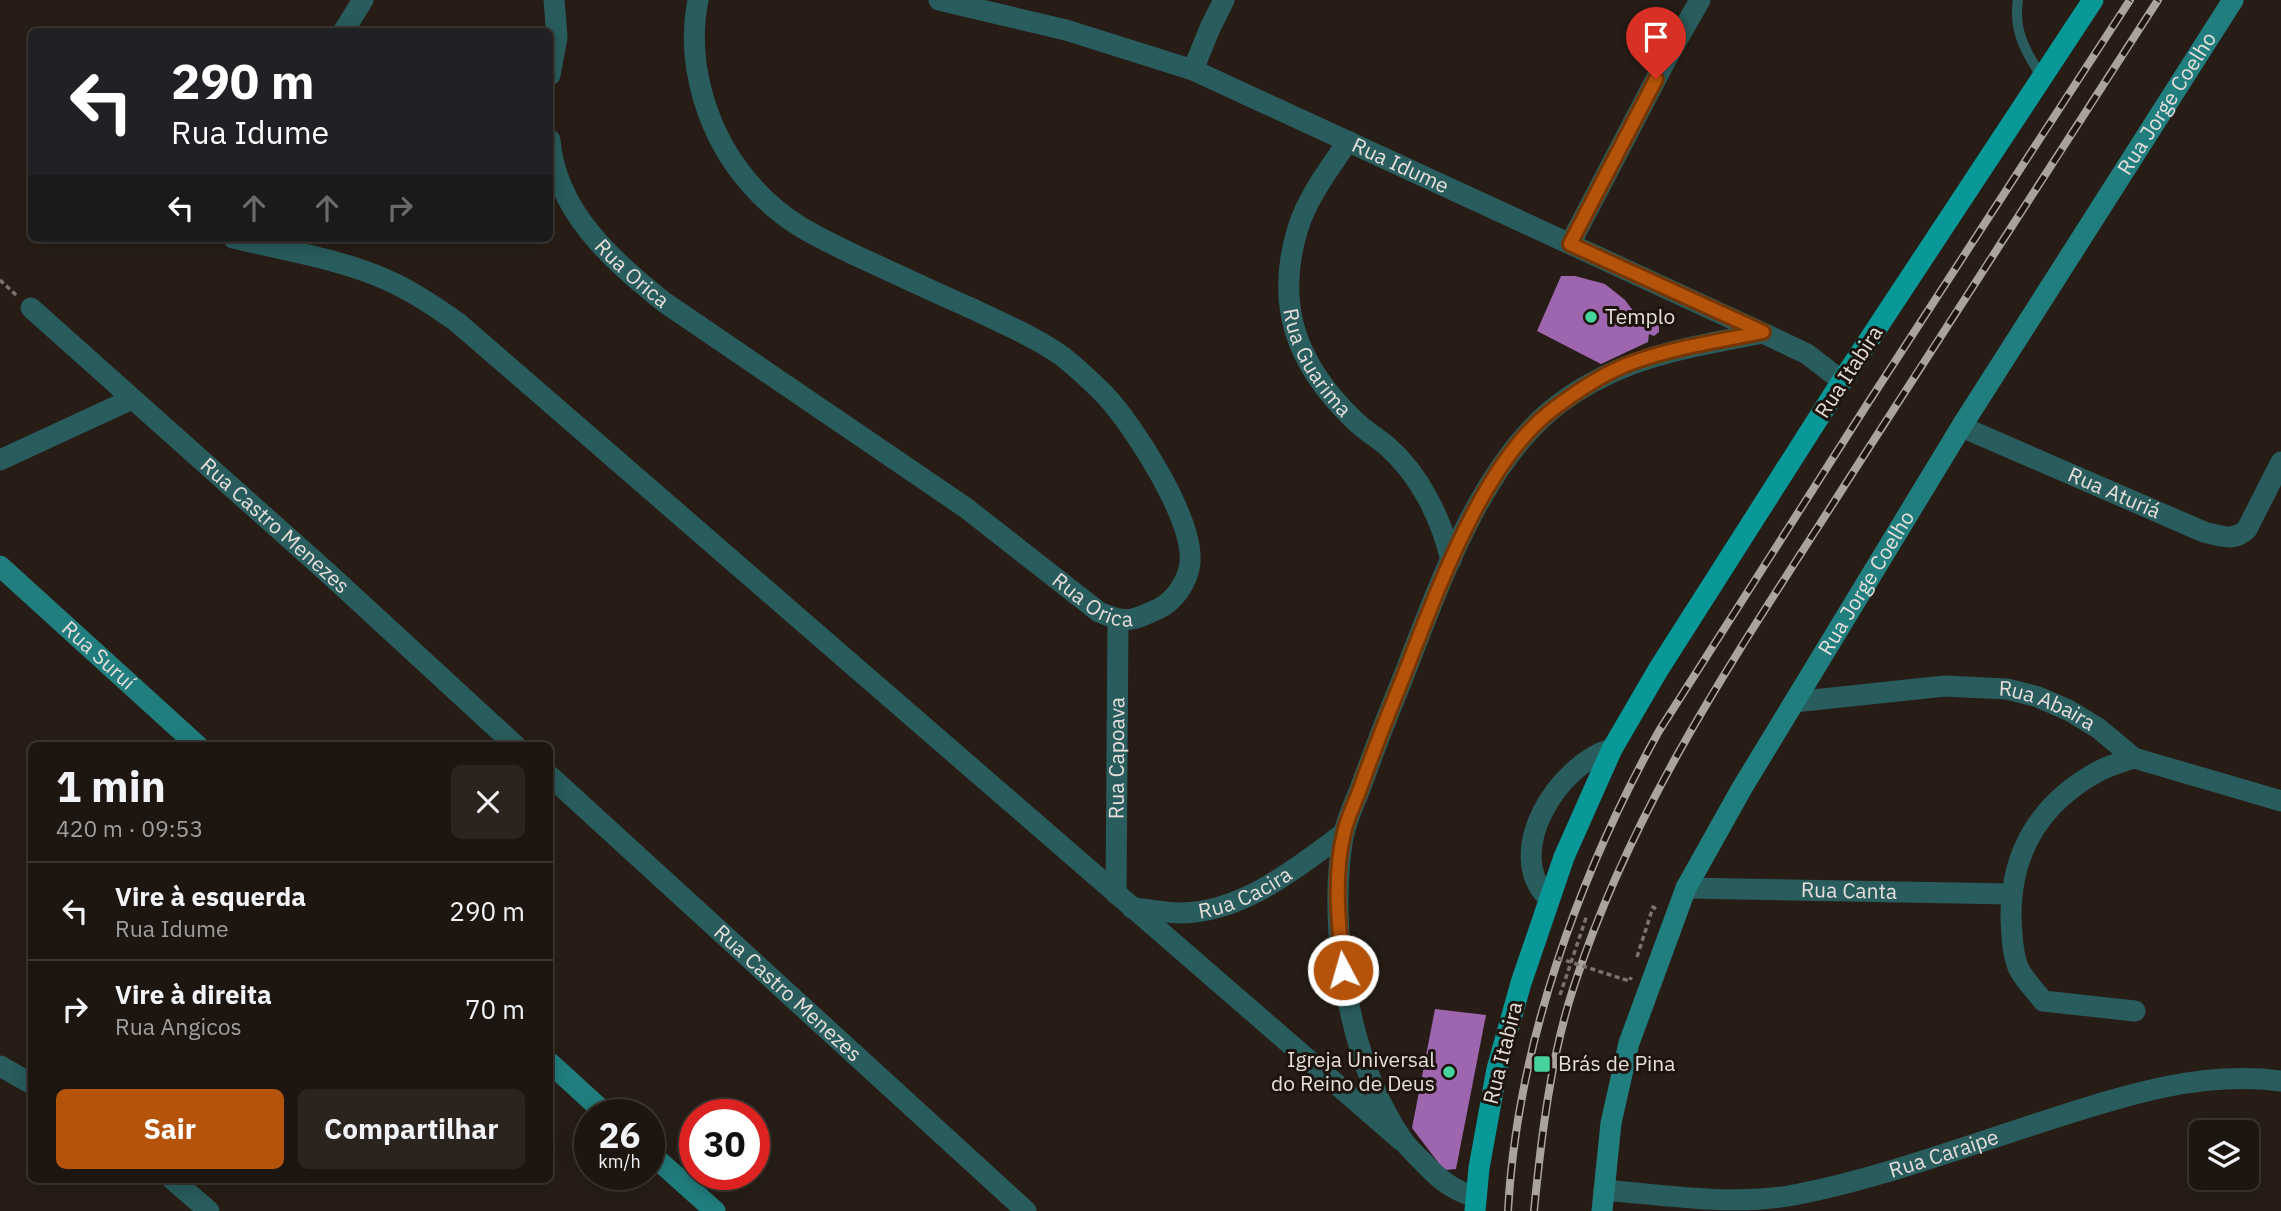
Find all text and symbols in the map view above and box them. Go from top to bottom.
pin [1626,7,1686,79]
icon: arrive [1637,18,1675,56]
street label: Rua Jorge Coelho [2110,26,2222,180]
text: 290 m [171,49,315,112]
icon: left [56,56,147,147]
text: Rua Idume [171,111,329,153]
street label: Rua Idume [1348,130,1454,199]
icon: left [162,189,200,227]
icon: ahead [235,189,273,227]
icon: ahead [308,189,346,227]
icon: right [381,189,419,227]
street label: Rua Orica [589,232,675,314]
place label: Templo [1605,302,1675,330]
street label: Rua Guarima [1277,306,1358,422]
marker: Templo [1583,309,1599,325]
street label: Rua Itabira [1808,320,1888,423]
street label: Rua Castro Menezes [195,451,356,599]
street label: Rua Aturiá [2064,460,2165,525]
street label: Rua Jorge Coelho [1811,505,1920,660]
street label: Rua Orica [1047,566,1134,633]
street label: Rua Suruí [56,614,142,696]
street label: Rua Abaira [1998,674,2101,736]
street label: Rua Capoava [1102,697,1130,819]
text: 1 min [56,759,166,814]
button: close [451,765,525,839]
text: 420 m · 09:53 [56,813,203,843]
street label: Rua Cacira [1196,860,1297,925]
street label: Rua Canta [1801,875,1897,905]
text: Vire à esquerda [115,879,306,913]
icon: left [56,892,94,930]
text: 290 m [449,894,525,928]
text: Rua Idume [115,913,229,943]
street label: Rua Castro Menezes [708,918,868,1067]
position arrow [1306,933,1380,1007]
text: Vire à direita [115,977,272,1011]
icon: right [56,990,94,1028]
text: 70 m [465,992,525,1026]
street label: Rua Itabira [1476,999,1528,1107]
text: Rua Angicos [115,1011,242,1041]
place label: Igreja Universal do Reino de Deus [1271,1045,1435,1097]
place label: Brás de Pina [1558,1049,1676,1077]
marker: Brás de Pina [1532,1054,1552,1074]
marker: Igreja Universal do Reino de Deus [1441,1064,1457,1080]
button: Sair [56,1089,284,1169]
button: Compartilhar [298,1089,525,1169]
speed limit sign: 30 [679,1099,770,1190]
text: 26 [598,1112,641,1158]
map controls [2189,1120,2259,1190]
button: layers [2189,1120,2259,1190]
street label: Rua Caraipe [1885,1122,2002,1184]
text: km/h [598,1150,641,1173]

